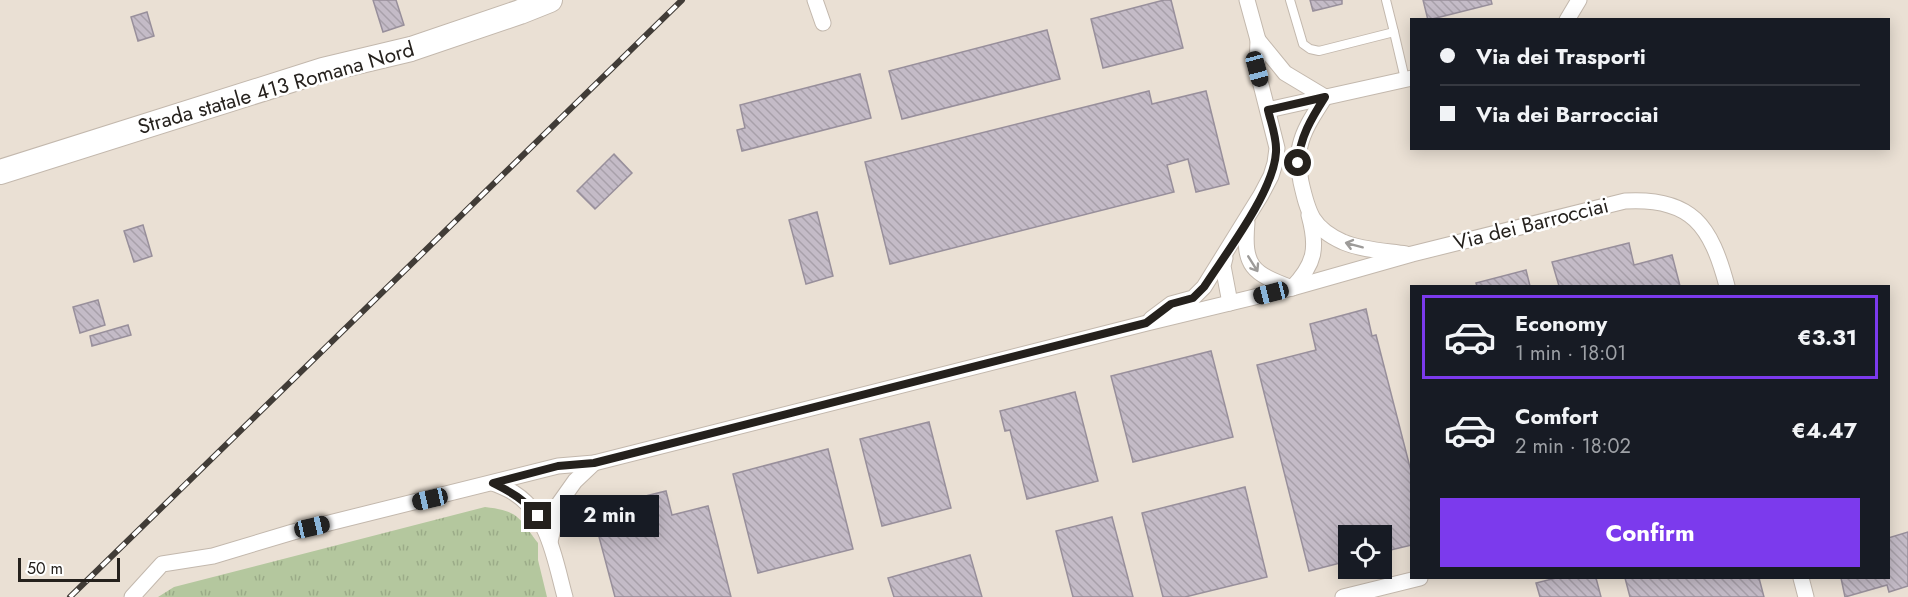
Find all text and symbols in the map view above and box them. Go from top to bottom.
street label: Strada statale 413 Romana Nord [134,34,418,142]
text: Via dei Trasporti [1476,40,1646,72]
car [1244,49,1270,89]
text: Via dei Barrocciai [1476,98,1659,130]
route start [1284,149,1311,176]
street label: Via dei Barrocciai [1450,190,1612,258]
one-way arrow [1345,239,1364,250]
one-way arrow [1248,255,1260,272]
car [1251,280,1291,306]
text: Economy [1515,307,1607,339]
icon: car [1443,310,1497,364]
text: €3.31 [1797,321,1857,353]
text: 1 min · 18:01 [1515,339,1626,368]
text: Comfort [1515,400,1598,432]
icon: car [1443,403,1497,457]
text: €4.47 [1792,414,1857,446]
text: 2 min · 18:02 [1515,432,1631,461]
car [410,486,450,512]
callout: 2 min [559,495,658,537]
button: Confirm [1440,498,1860,567]
text: 2 min [583,501,636,530]
route end [524,502,551,529]
car [292,514,332,540]
map controls [1338,525,1392,579]
button: locate [1338,525,1392,579]
scale bar [18,555,120,582]
text: 50 m [27,557,63,580]

